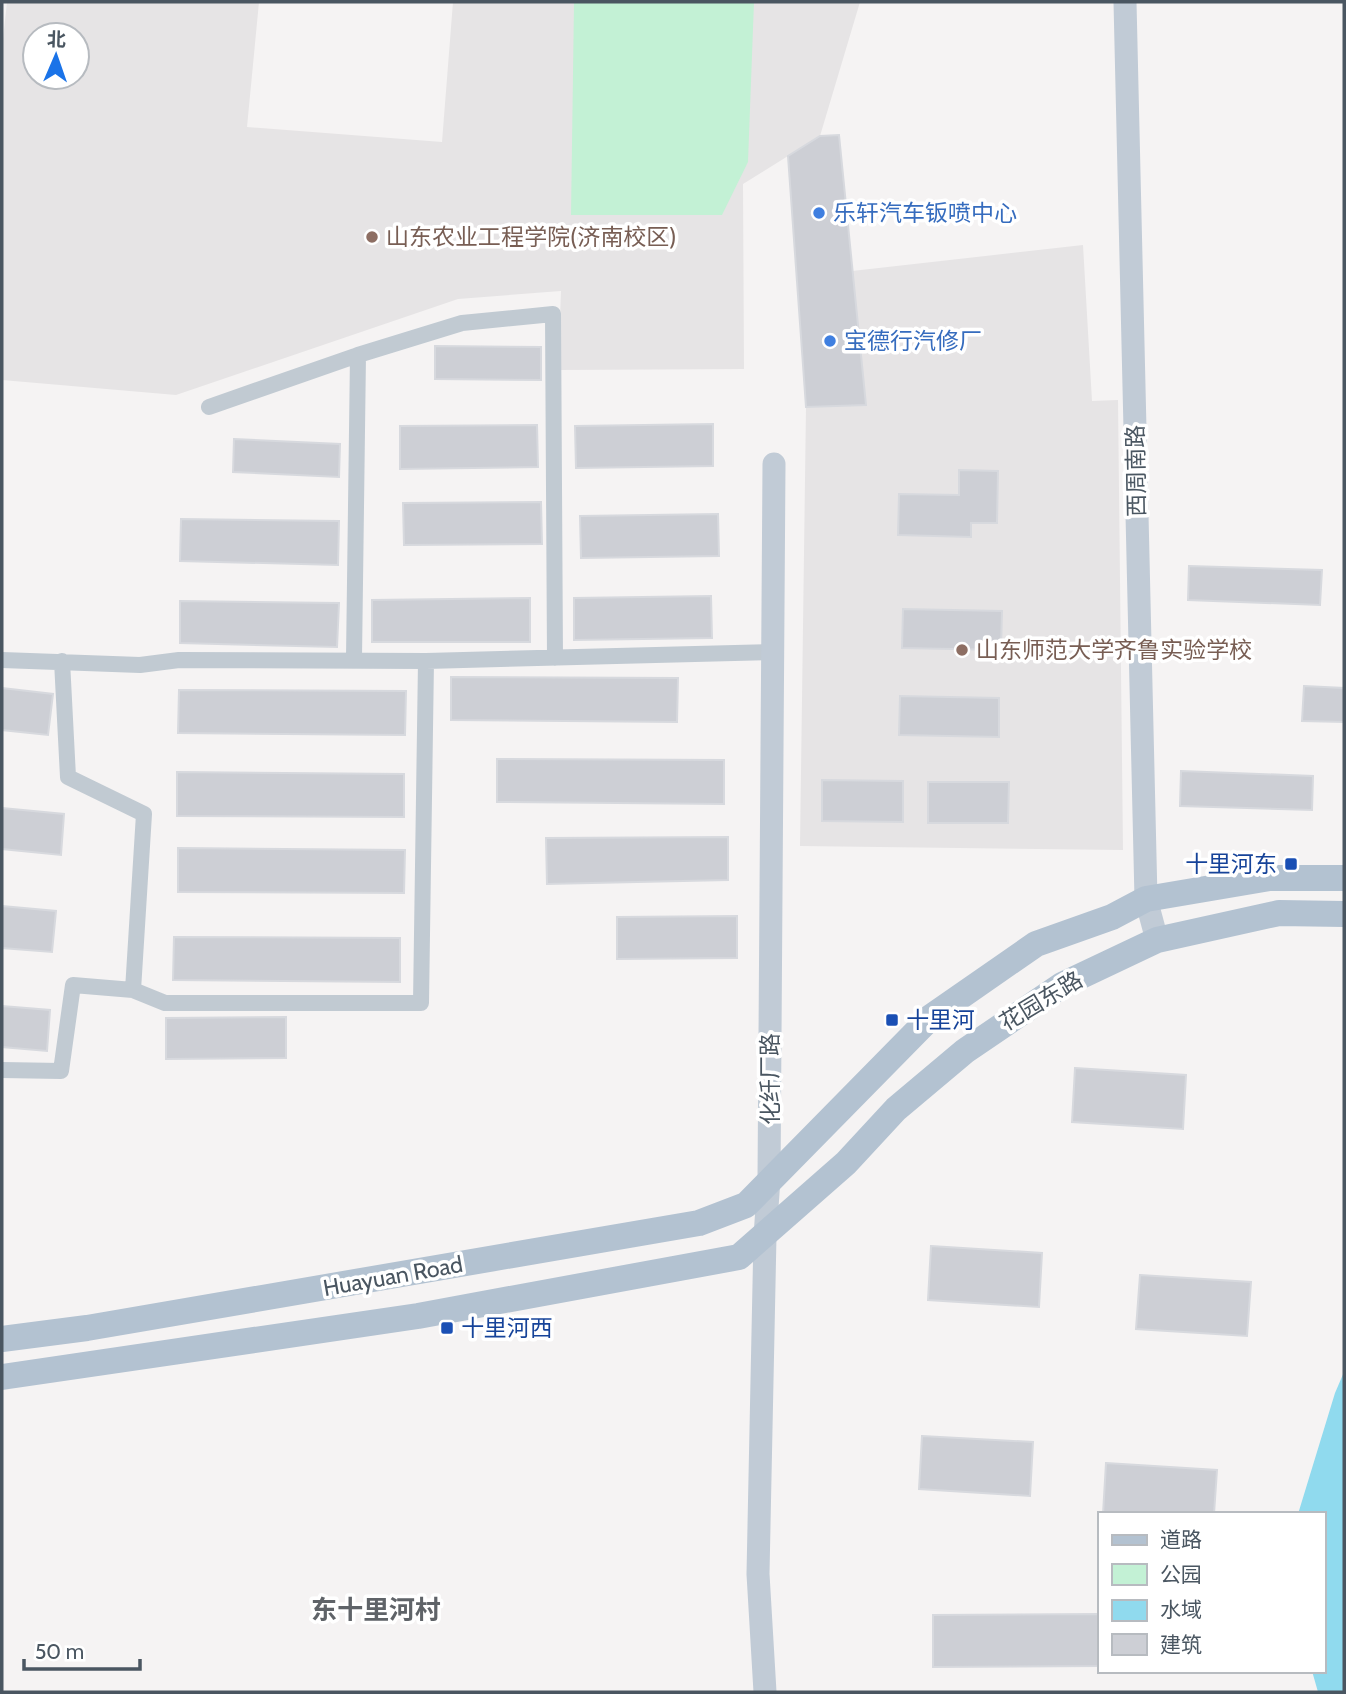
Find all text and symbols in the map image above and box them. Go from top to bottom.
north arrow [21,21,91,91]
text: 北 [47,28,66,51]
place label: 乐轩汽车钣喷中心 [833,199,1017,227]
marker: 乐轩汽车钣喷中心 [811,205,827,221]
place label: 山东农业工程学院(济南校区) [386,223,676,251]
marker: 山东农业工程学院(济南校区) [364,229,380,245]
place label: 宝德行汽修厂 [844,327,982,355]
marker: 宝德行汽修厂 [822,333,838,349]
street label: 西周南路 [1121,425,1151,517]
place label: 山东师范大学齐鲁实验学校 [976,636,1252,664]
marker: 山东师范大学齐鲁实验学校 [954,642,970,658]
place label: 十里河东 [1185,850,1277,878]
marker: 十里河东 [1283,856,1299,872]
street label: 花园东路 [994,965,1088,1037]
place label: 十里河 [906,1006,975,1034]
marker: 十里河 [884,1012,900,1028]
street label: 化纤厂路 [756,1033,784,1125]
street label: Huayuan Road [321,1250,465,1302]
place label: 十里河西 [461,1314,553,1342]
marker: 十里河西 [439,1320,455,1336]
legend [1098,1512,1325,1673]
text: 道路 [1160,1527,1202,1552]
text: 公园 [1160,1562,1202,1587]
district label: 东十里河村 [311,1594,441,1626]
text: 水域 [1160,1597,1202,1622]
scale bar [24,1628,140,1672]
text: 建筑 [1160,1632,1202,1657]
text: 50 m [35,1639,84,1664]

